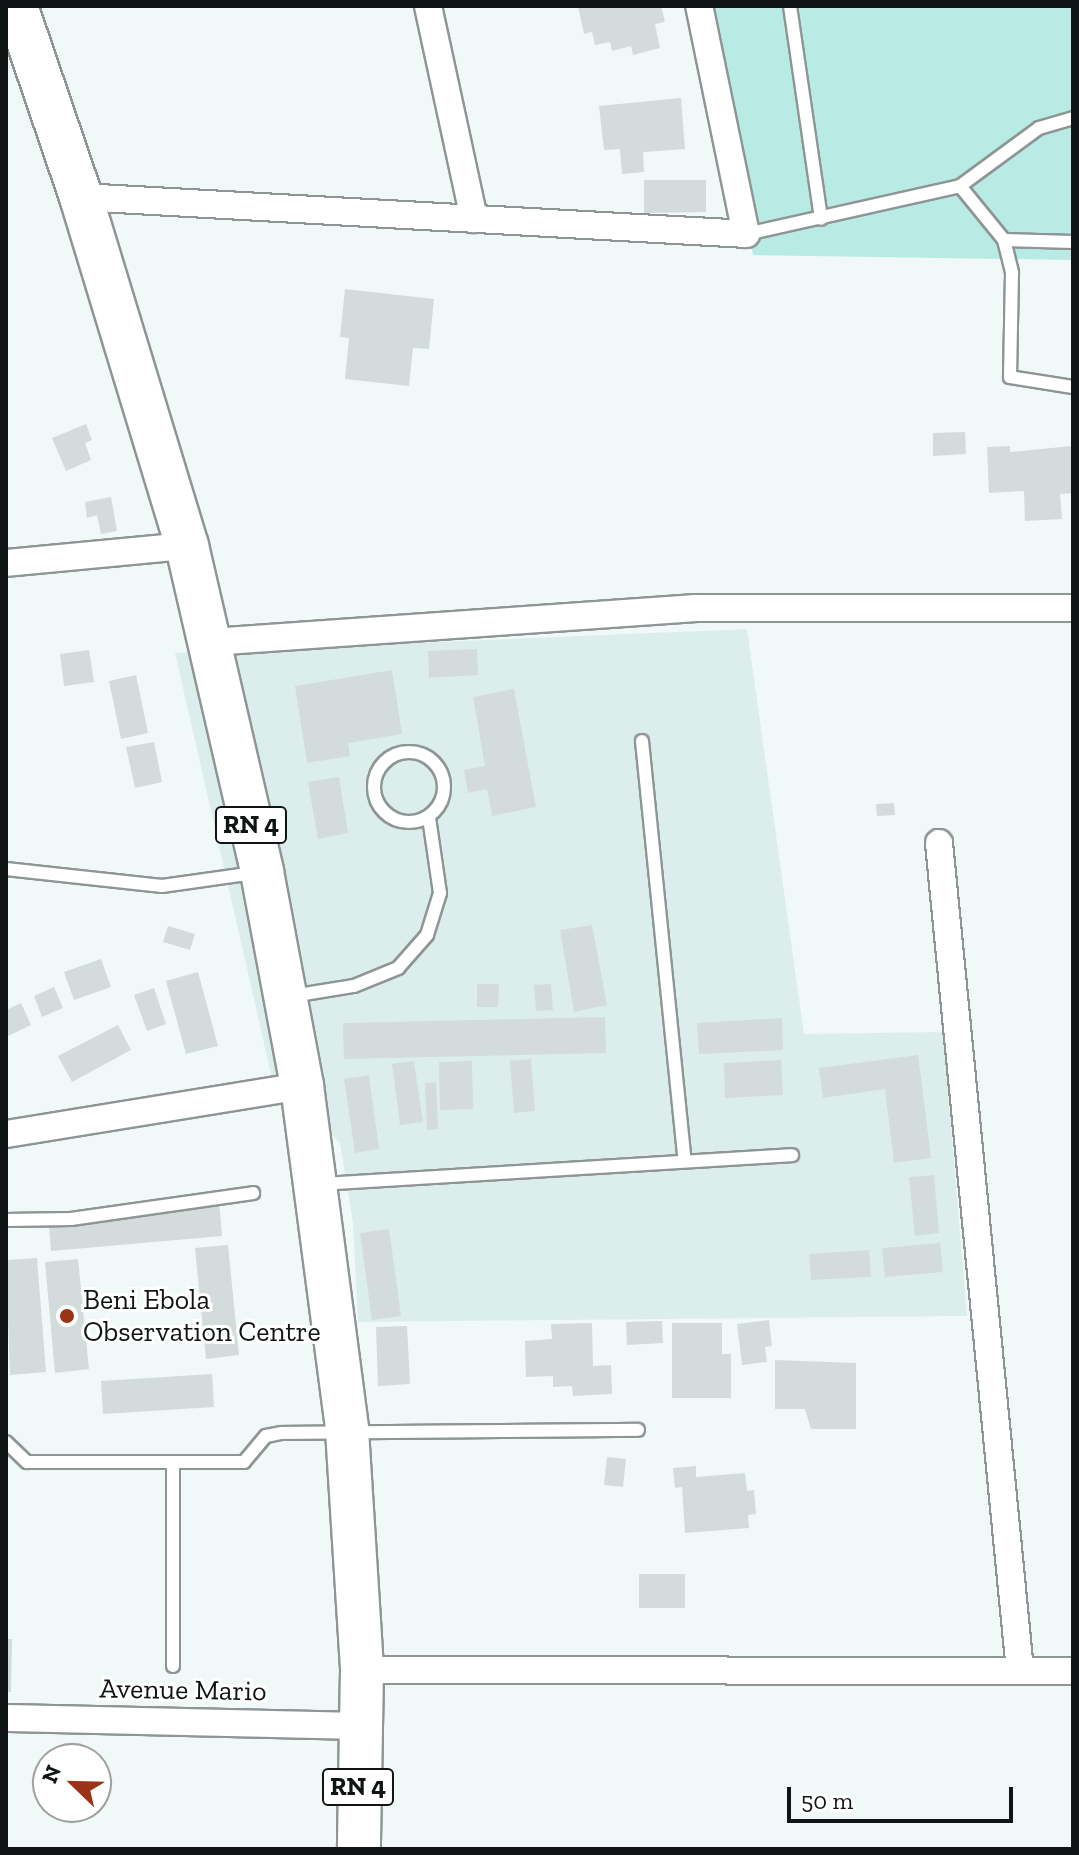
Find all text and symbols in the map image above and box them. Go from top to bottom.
road number: RN 4 [213,803,289,847]
place label: Beni Ebola Observation Centre [83,1283,321,1349]
marker: Beni Ebola Observation Centre [58,1307,76,1325]
street label: Avenue Mario [99,1672,267,1708]
north arrow [32,1743,112,1823]
text: N [36,1761,67,1787]
road number: RN 4 [320,1765,396,1809]
scale bar [791,1771,1017,1821]
text: 50 m [801,1786,853,1815]

